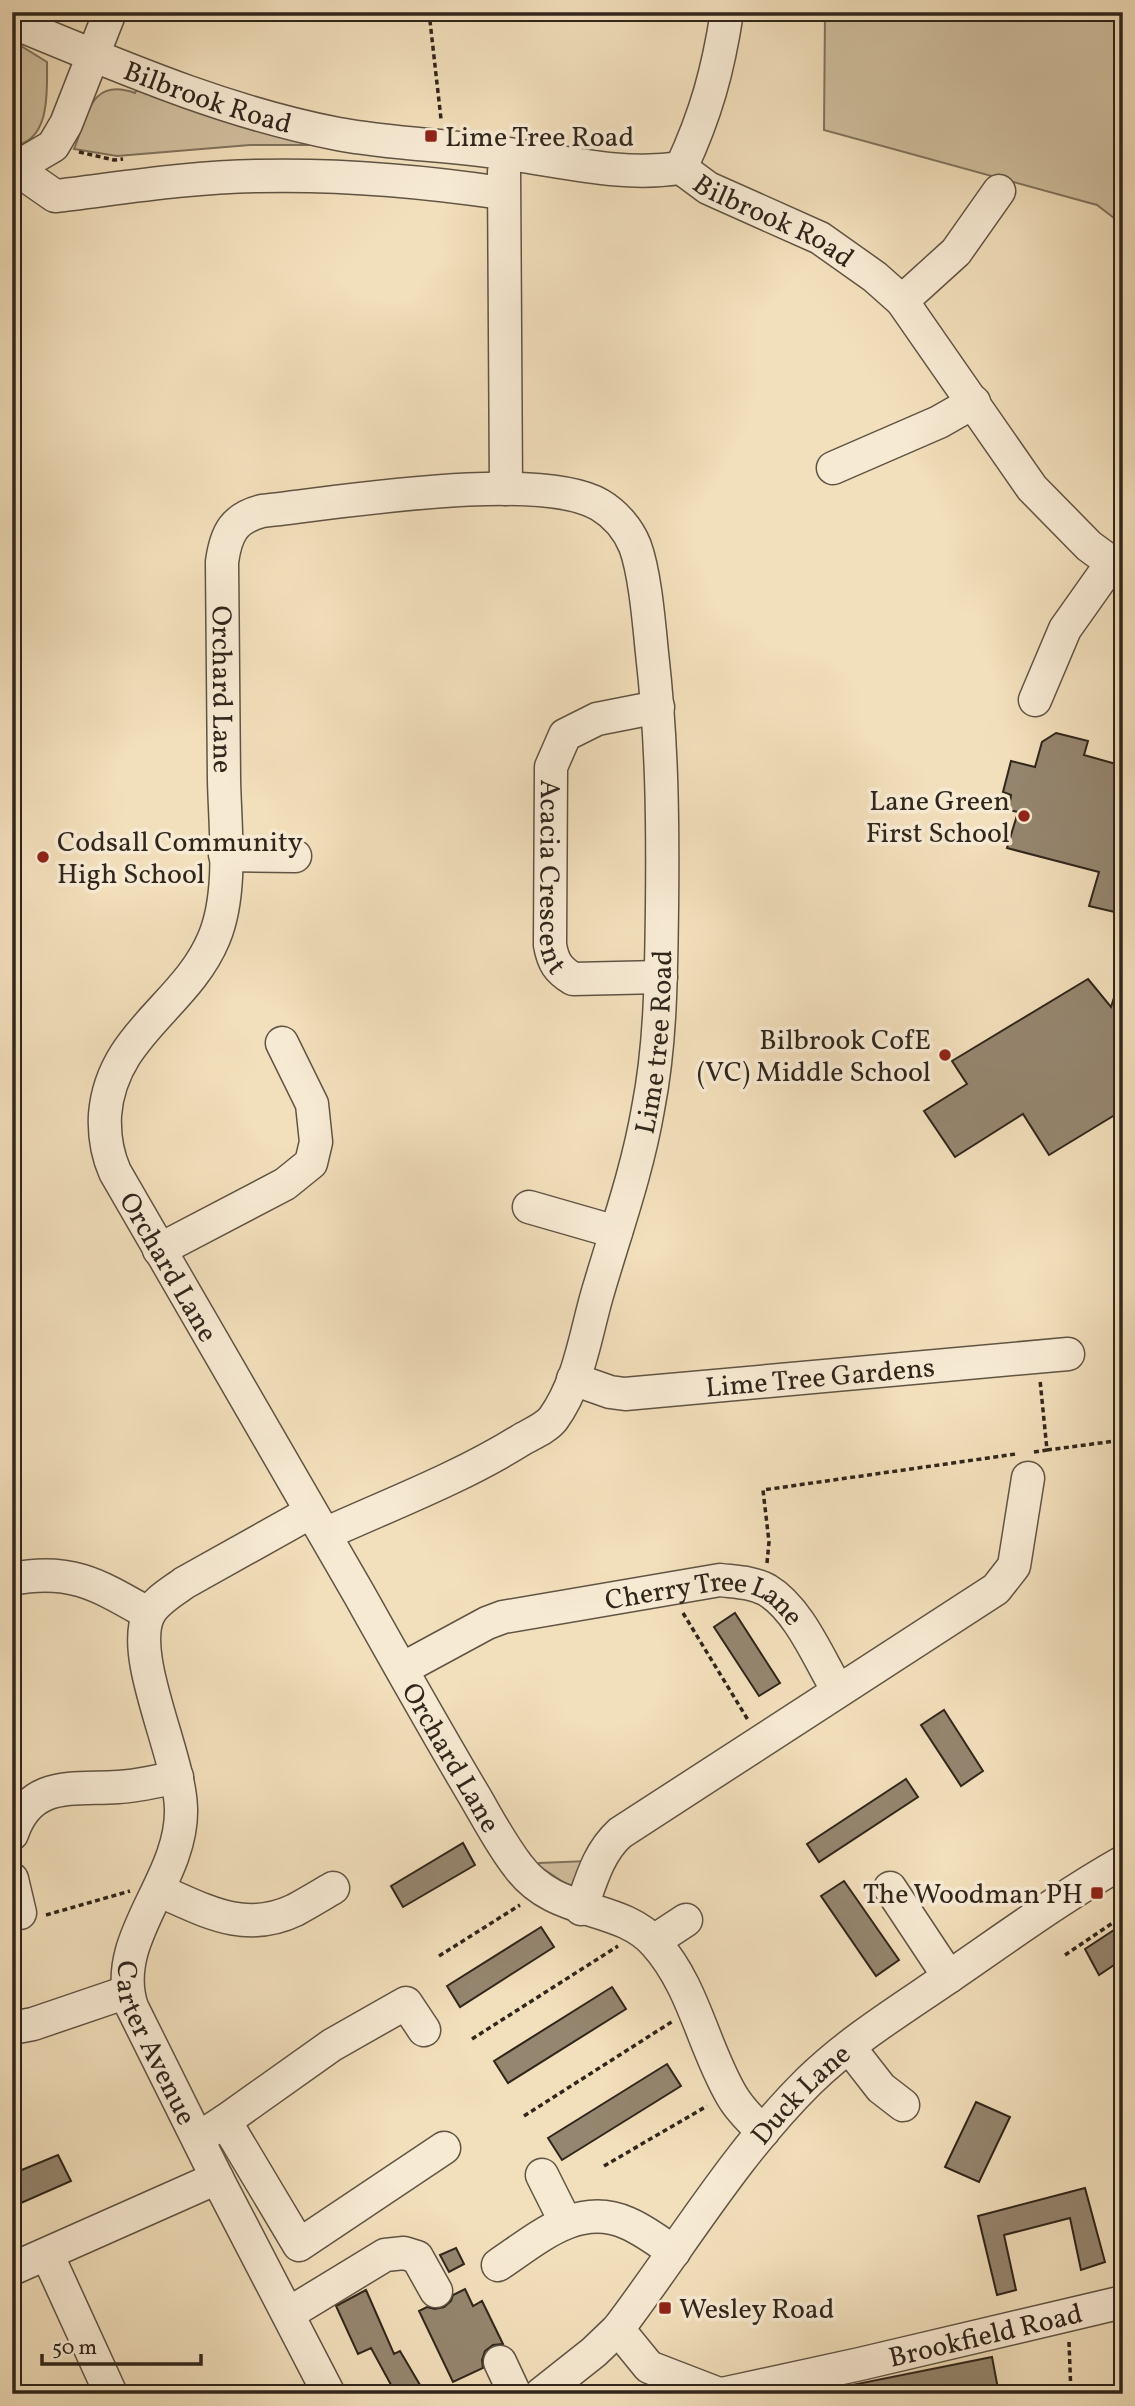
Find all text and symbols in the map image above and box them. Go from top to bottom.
street label: Bilbrook Road [117,53,296,145]
place label: Lime Tree Road [445,119,634,158]
marker: Lime Tree Road [423,128,439,144]
street label: Bilbrook Road [684,166,861,278]
street label: Orchard Lane [201,605,241,773]
street label: Acacia Crescent [528,779,575,984]
place label: Lane Green First School [866,783,1010,854]
marker: Lane Green First School [1016,808,1032,824]
place label: Codsall Community High School [57,824,303,895]
marker: Codsall Community High School [35,849,51,865]
street label: Lime tree Road [627,949,683,1138]
place label: Bilbrook CofE (VC) Middle School [697,1022,931,1093]
marker: Bilbrook CofE (VC) Middle School [937,1047,953,1063]
street label: Orchard Lane [108,1186,226,1350]
street label: Lime Tree Gardens [704,1349,936,1409]
street label: Cherry Tree Lane [602,1563,812,1635]
street label: Orchard Lane [391,1676,508,1840]
place label: The Woodman PH [863,1876,1083,1915]
marker: The Woodman PH [1089,1885,1105,1901]
street label: Carter Avenue [105,1958,205,2132]
street label: Duck Lane [743,2036,860,2154]
place label: Wesley Road [679,2291,835,2330]
street label: Brookfield Road [885,2295,1087,2379]
marker: Wesley Road [657,2300,673,2316]
scale bar [42,2322,201,2366]
text: 50 m [52,2334,97,2363]

